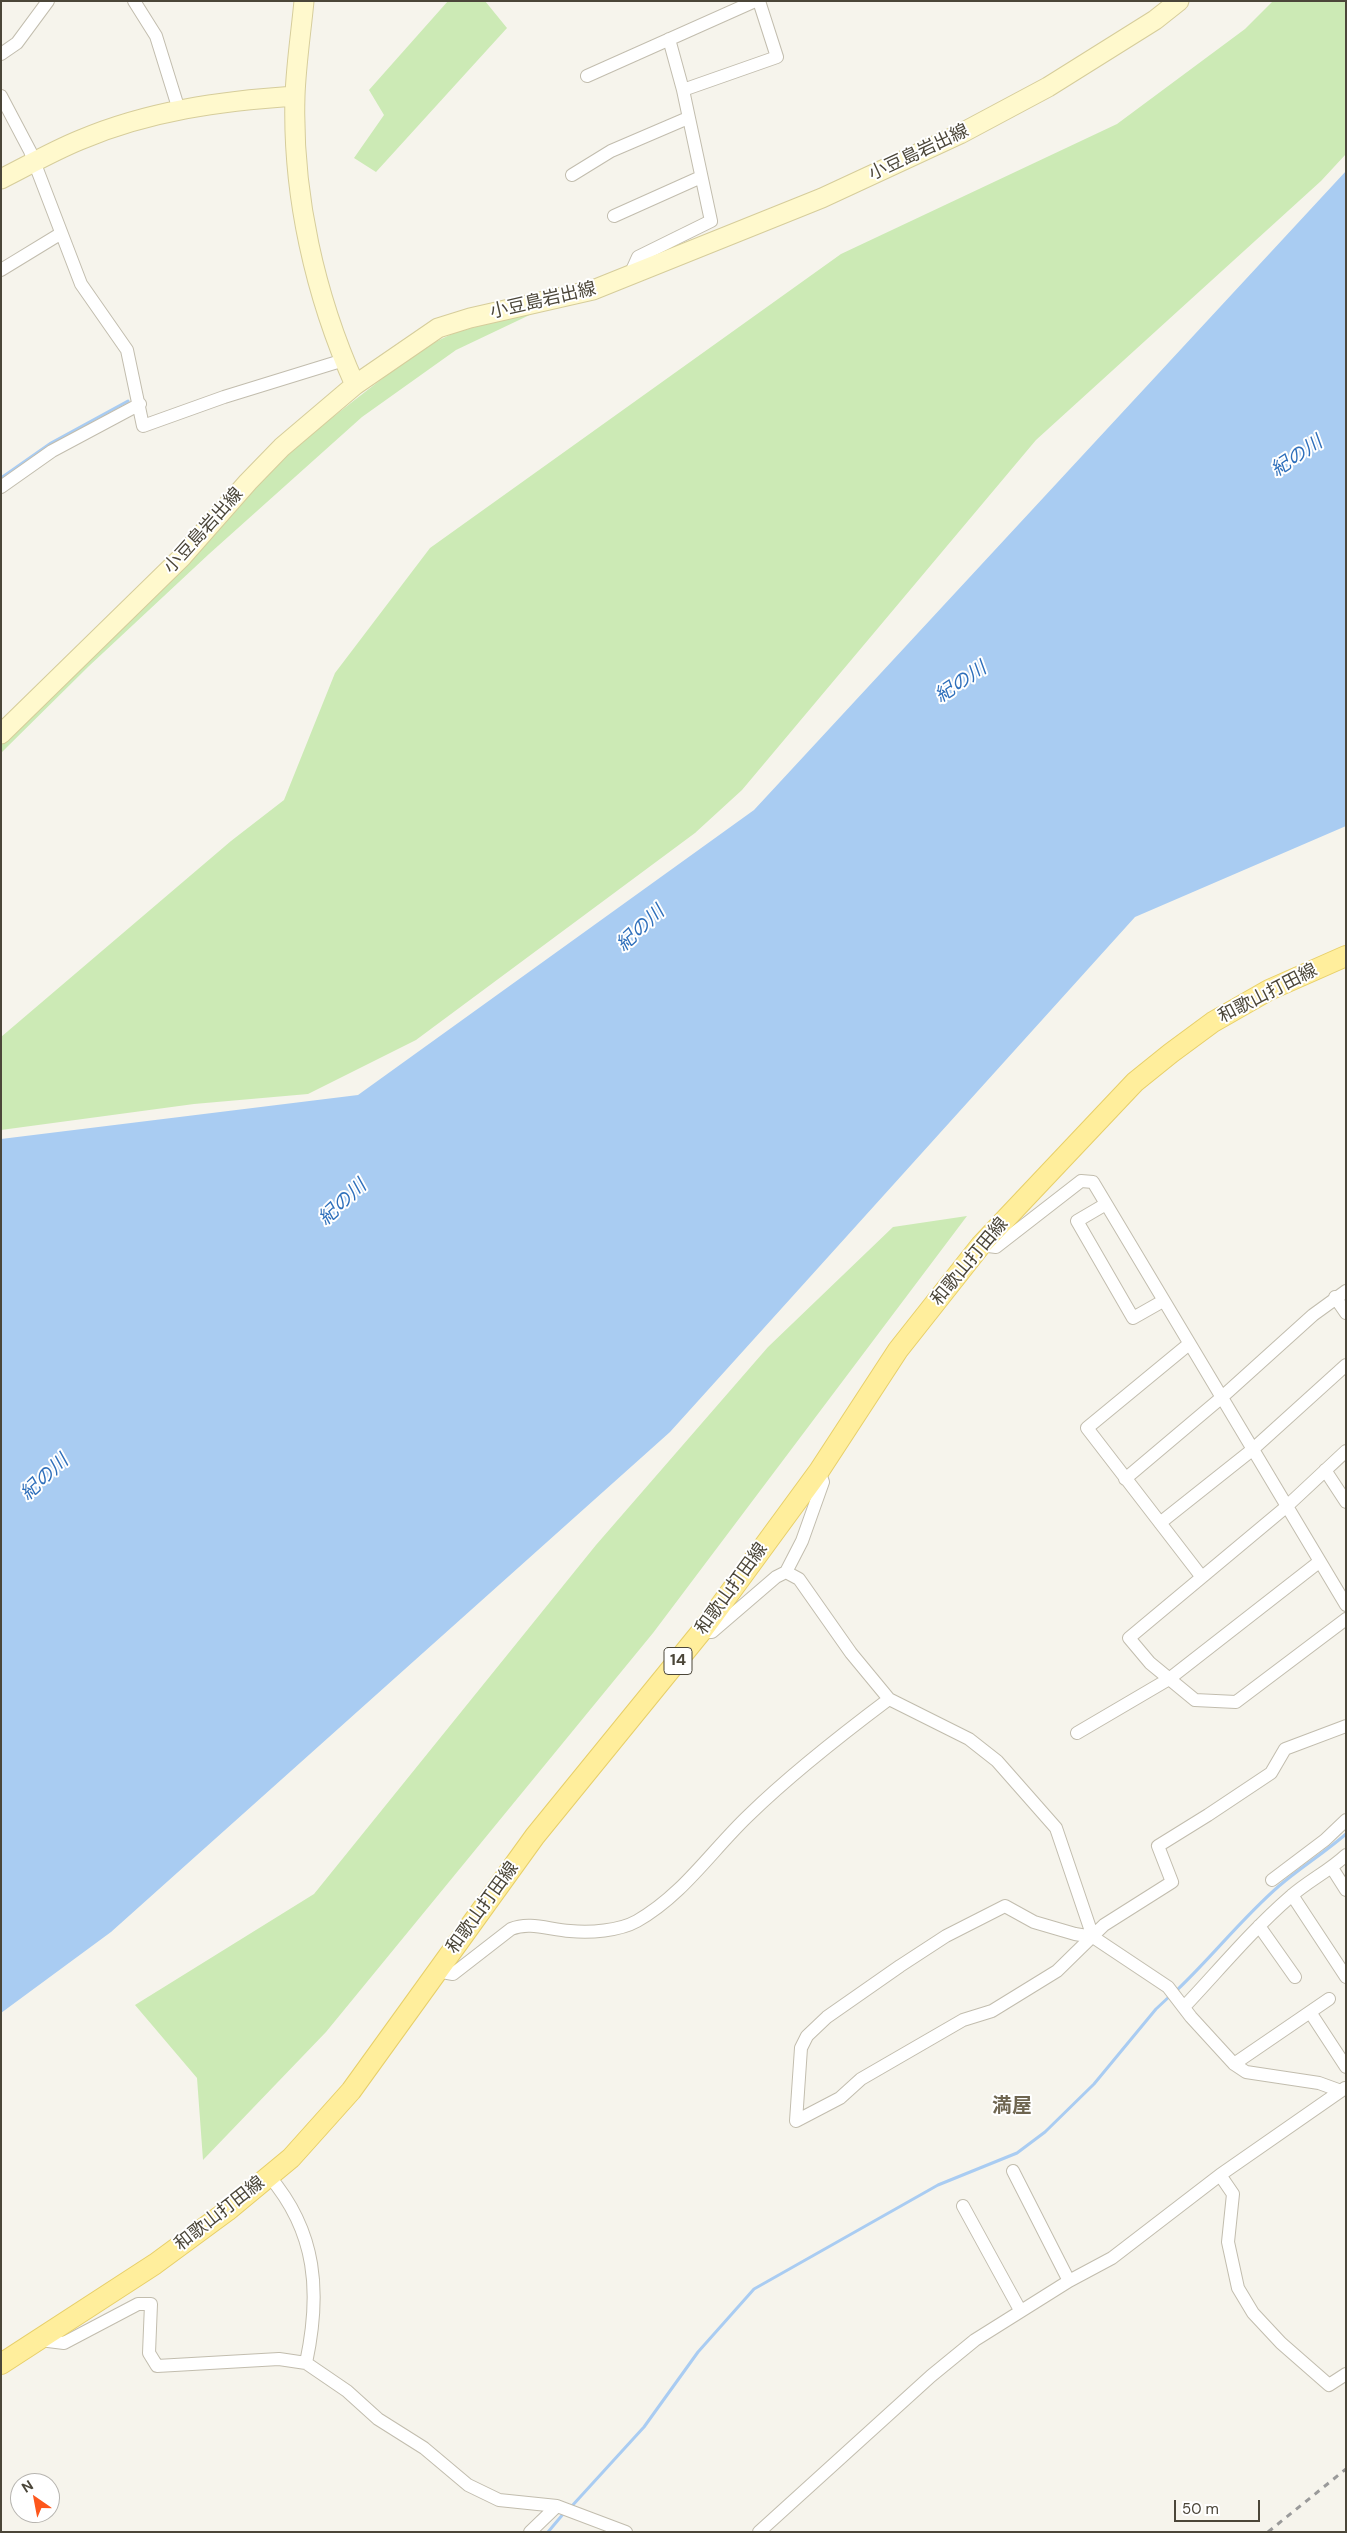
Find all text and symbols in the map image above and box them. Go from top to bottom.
street label: 小豆島岩出線 [865,120,973,186]
street label: 小豆島岩出線 [488,278,598,324]
water label: 紀の川 [1267,432,1327,482]
street label: 小豆島岩出線 [160,484,248,578]
water label: 紀の川 [931,658,991,708]
water label: 紀の川 [612,901,670,957]
street label: 和歌山打田線 [1215,960,1321,1028]
water label: 紀の川 [314,1175,372,1231]
street label: 和歌山打田線 [927,1214,1013,1310]
water label: 紀の川 [16,1450,74,1506]
street label: 和歌山打田線 [692,1539,772,1639]
road number: 14 [664,1648,692,1674]
street label: 和歌山打田線 [443,1858,523,1958]
district label: 満屋 [992,2095,1032,2119]
street label: 和歌山打田線 [171,2172,269,2256]
north arrow [10,2473,60,2523]
text: N [18,2476,37,2497]
scale bar [1177,2490,1263,2522]
text: 50 m [1182,2499,1219,2519]

